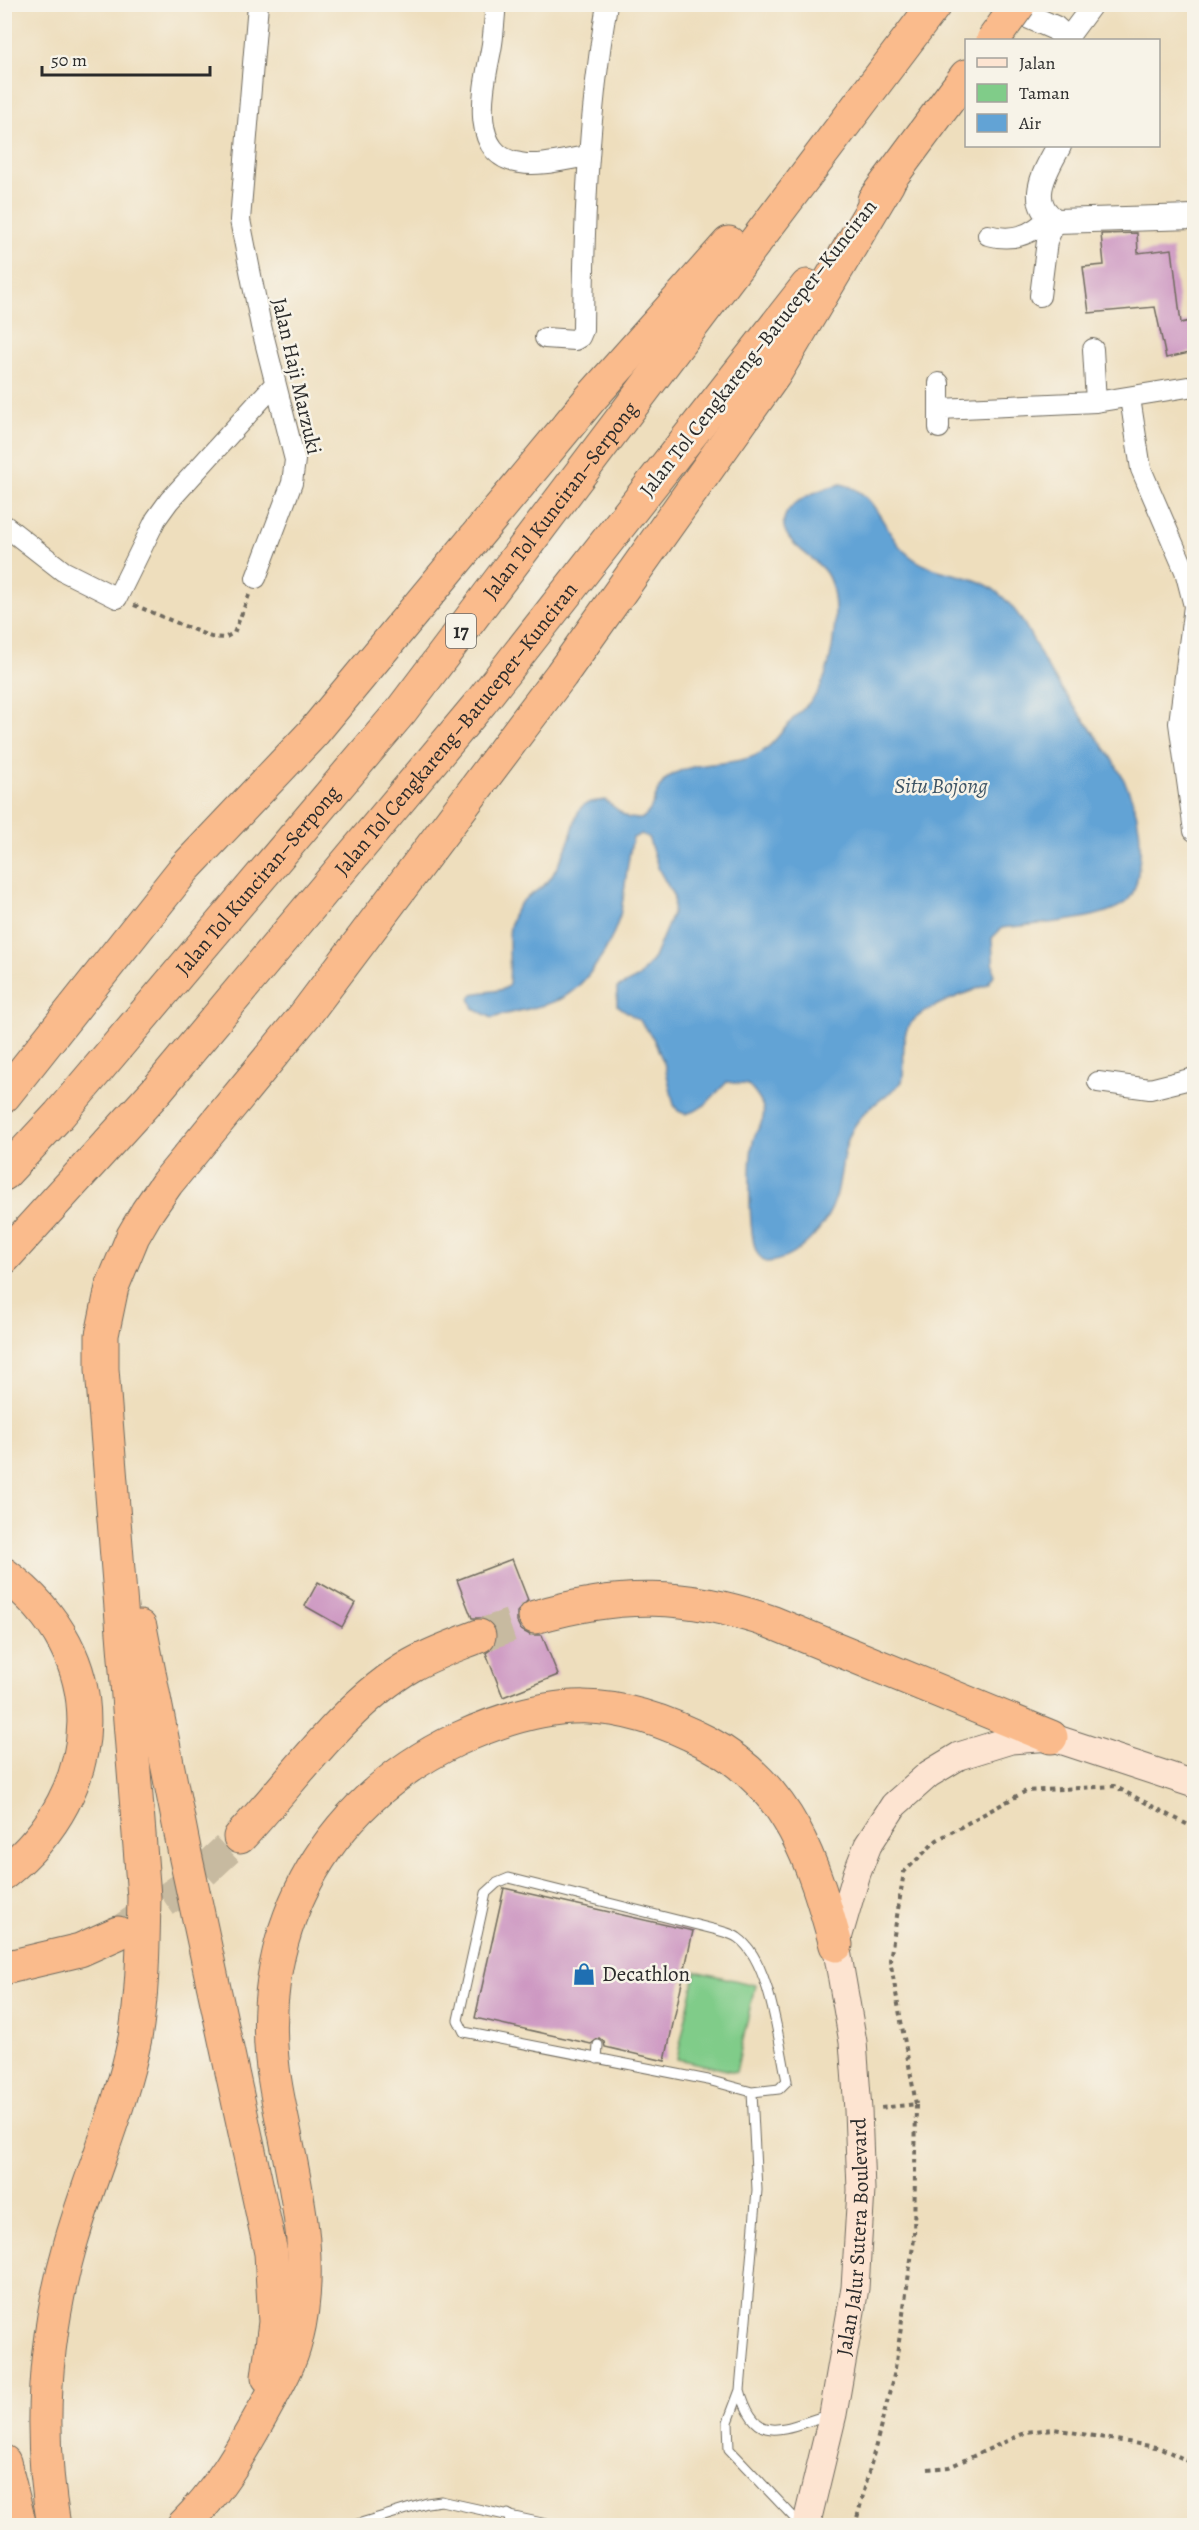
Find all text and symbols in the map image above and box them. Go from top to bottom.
scale bar [42,39,210,77]
legend [965,39,1160,147]
text: 50 m [51,48,87,72]
text: Jalan [1019,51,1056,75]
text: Taman [1019,81,1070,105]
text: Air [1018,111,1041,135]
street label: Jalan Tol Cengkareng–Batuceper–Kunciran [633,193,883,503]
street label: Jalan Haji Marzuki [265,295,329,457]
street label: Jalan Tol Kunciran–Serpong [476,395,644,605]
street label: Jalan Tol Cengkareng–Batuceper–Kunciran [328,576,584,881]
road number: 17 [446,614,476,648]
water label: Situ Bojong [894,771,988,801]
street label: Jalan Tol Kunciran–Serpong [169,779,346,981]
place label: Decathlon [602,1960,690,1988]
shop icon: Decathlon [571,1961,597,1987]
street label: Jalan Jalur Sutera Boulevard [829,2117,875,2358]

